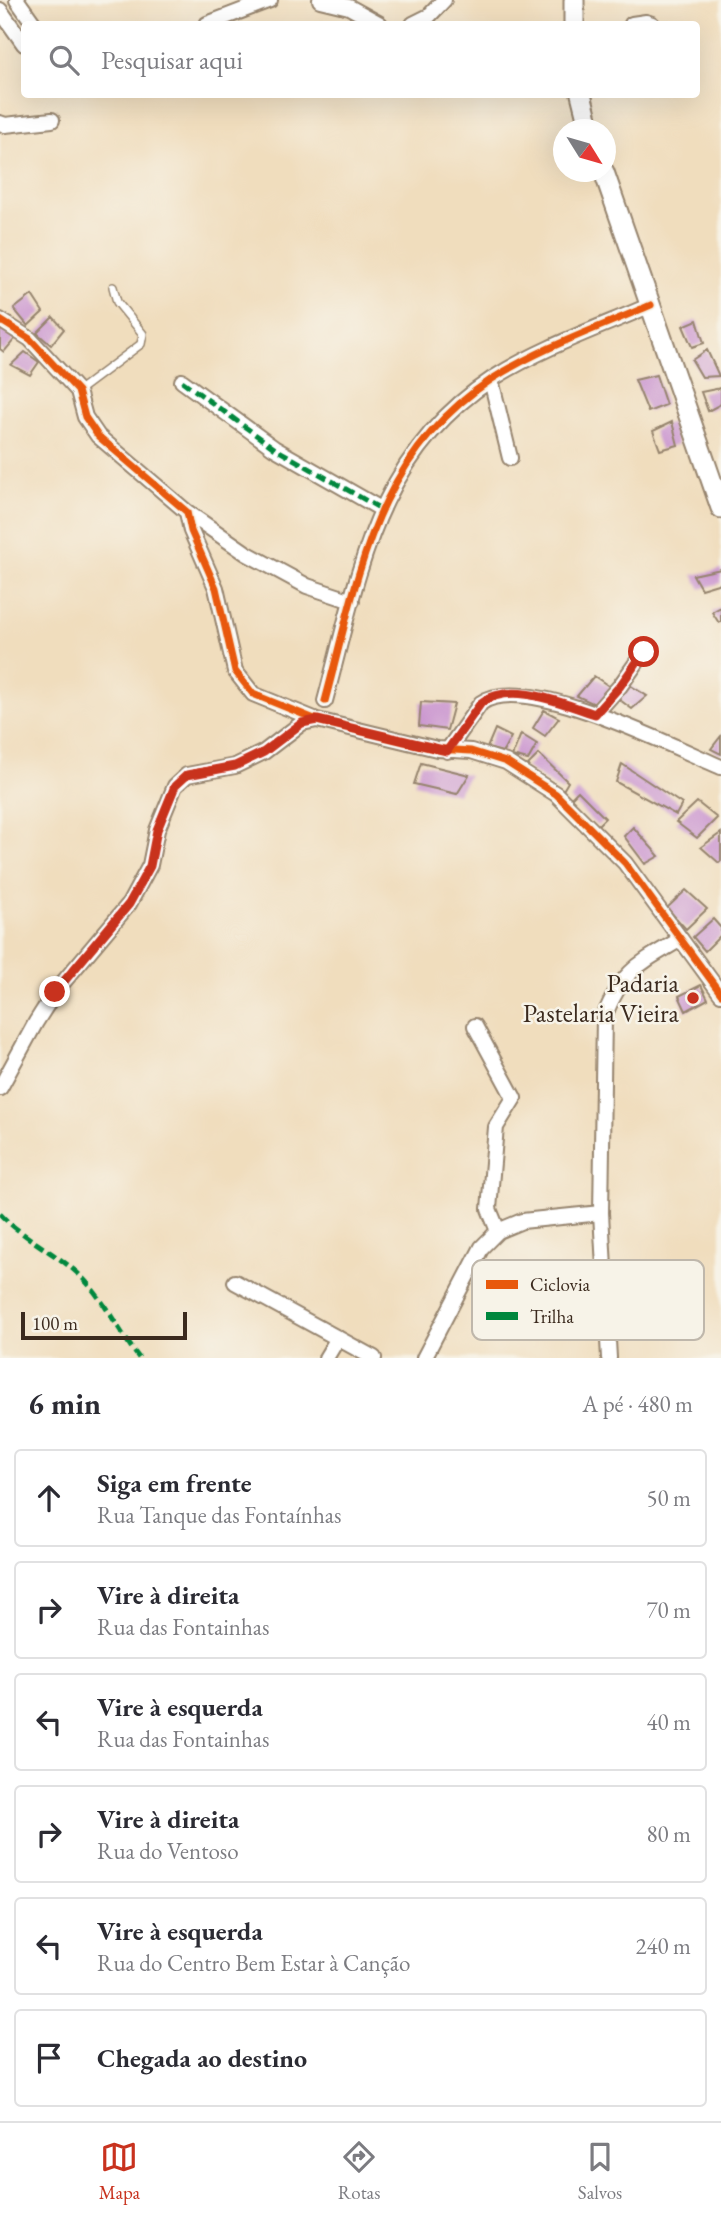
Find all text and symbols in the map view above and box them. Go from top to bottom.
search box [21,21,700,98]
icon: search [45,41,83,79]
text: Pesquisar aqui [101,43,243,77]
north arrow [553,119,616,182]
route start [628,636,659,667]
place label: Padaria Pastelaria Vieira [523,966,680,1030]
route end [39,976,70,1007]
marker: Padaria Pastelaria Vieira [685,990,701,1006]
legend [472,1260,704,1340]
text: Ciclovia [530,1272,591,1297]
text: Trilha [530,1304,574,1329]
scale bar [21,1309,187,1341]
text: 100 m [32,1311,78,1336]
text: 6 min [28,1384,101,1423]
text: A pé · 480 m [582,1389,693,1419]
text: Siga em frente [97,1466,252,1500]
icon: ahead [30,1479,68,1517]
text: 50 m [646,1483,691,1513]
text: Rua Tanque das Fontaínhas [97,1500,341,1530]
text: Vire à direita [97,1578,239,1612]
icon: right [30,1591,68,1629]
text: 70 m [646,1595,691,1625]
text: Rua das Fontainhas [97,1612,269,1642]
text: Vire à esquerda [97,1690,263,1724]
icon: left [30,1703,68,1741]
text: 40 m [646,1707,691,1737]
text: Rua das Fontainhas [97,1724,269,1754]
text: Vire à direita [97,1802,239,1836]
icon: right [30,1815,68,1853]
text: 80 m [646,1819,691,1849]
text: Rua do Ventoso [97,1836,239,1866]
text: Vire à esquerda [97,1914,263,1948]
icon: left [30,1927,68,1965]
text: 240 m [635,1931,691,1961]
text: Rua do Centro Bem Estar à Canção [97,1948,410,1978]
icon: arrive [30,2039,68,2077]
text: Chegada ao destino [97,2041,307,2075]
tab: Mapa [99,2138,140,2205]
tab: Rotas [338,2138,380,2205]
tab: Salvos [578,2138,622,2205]

